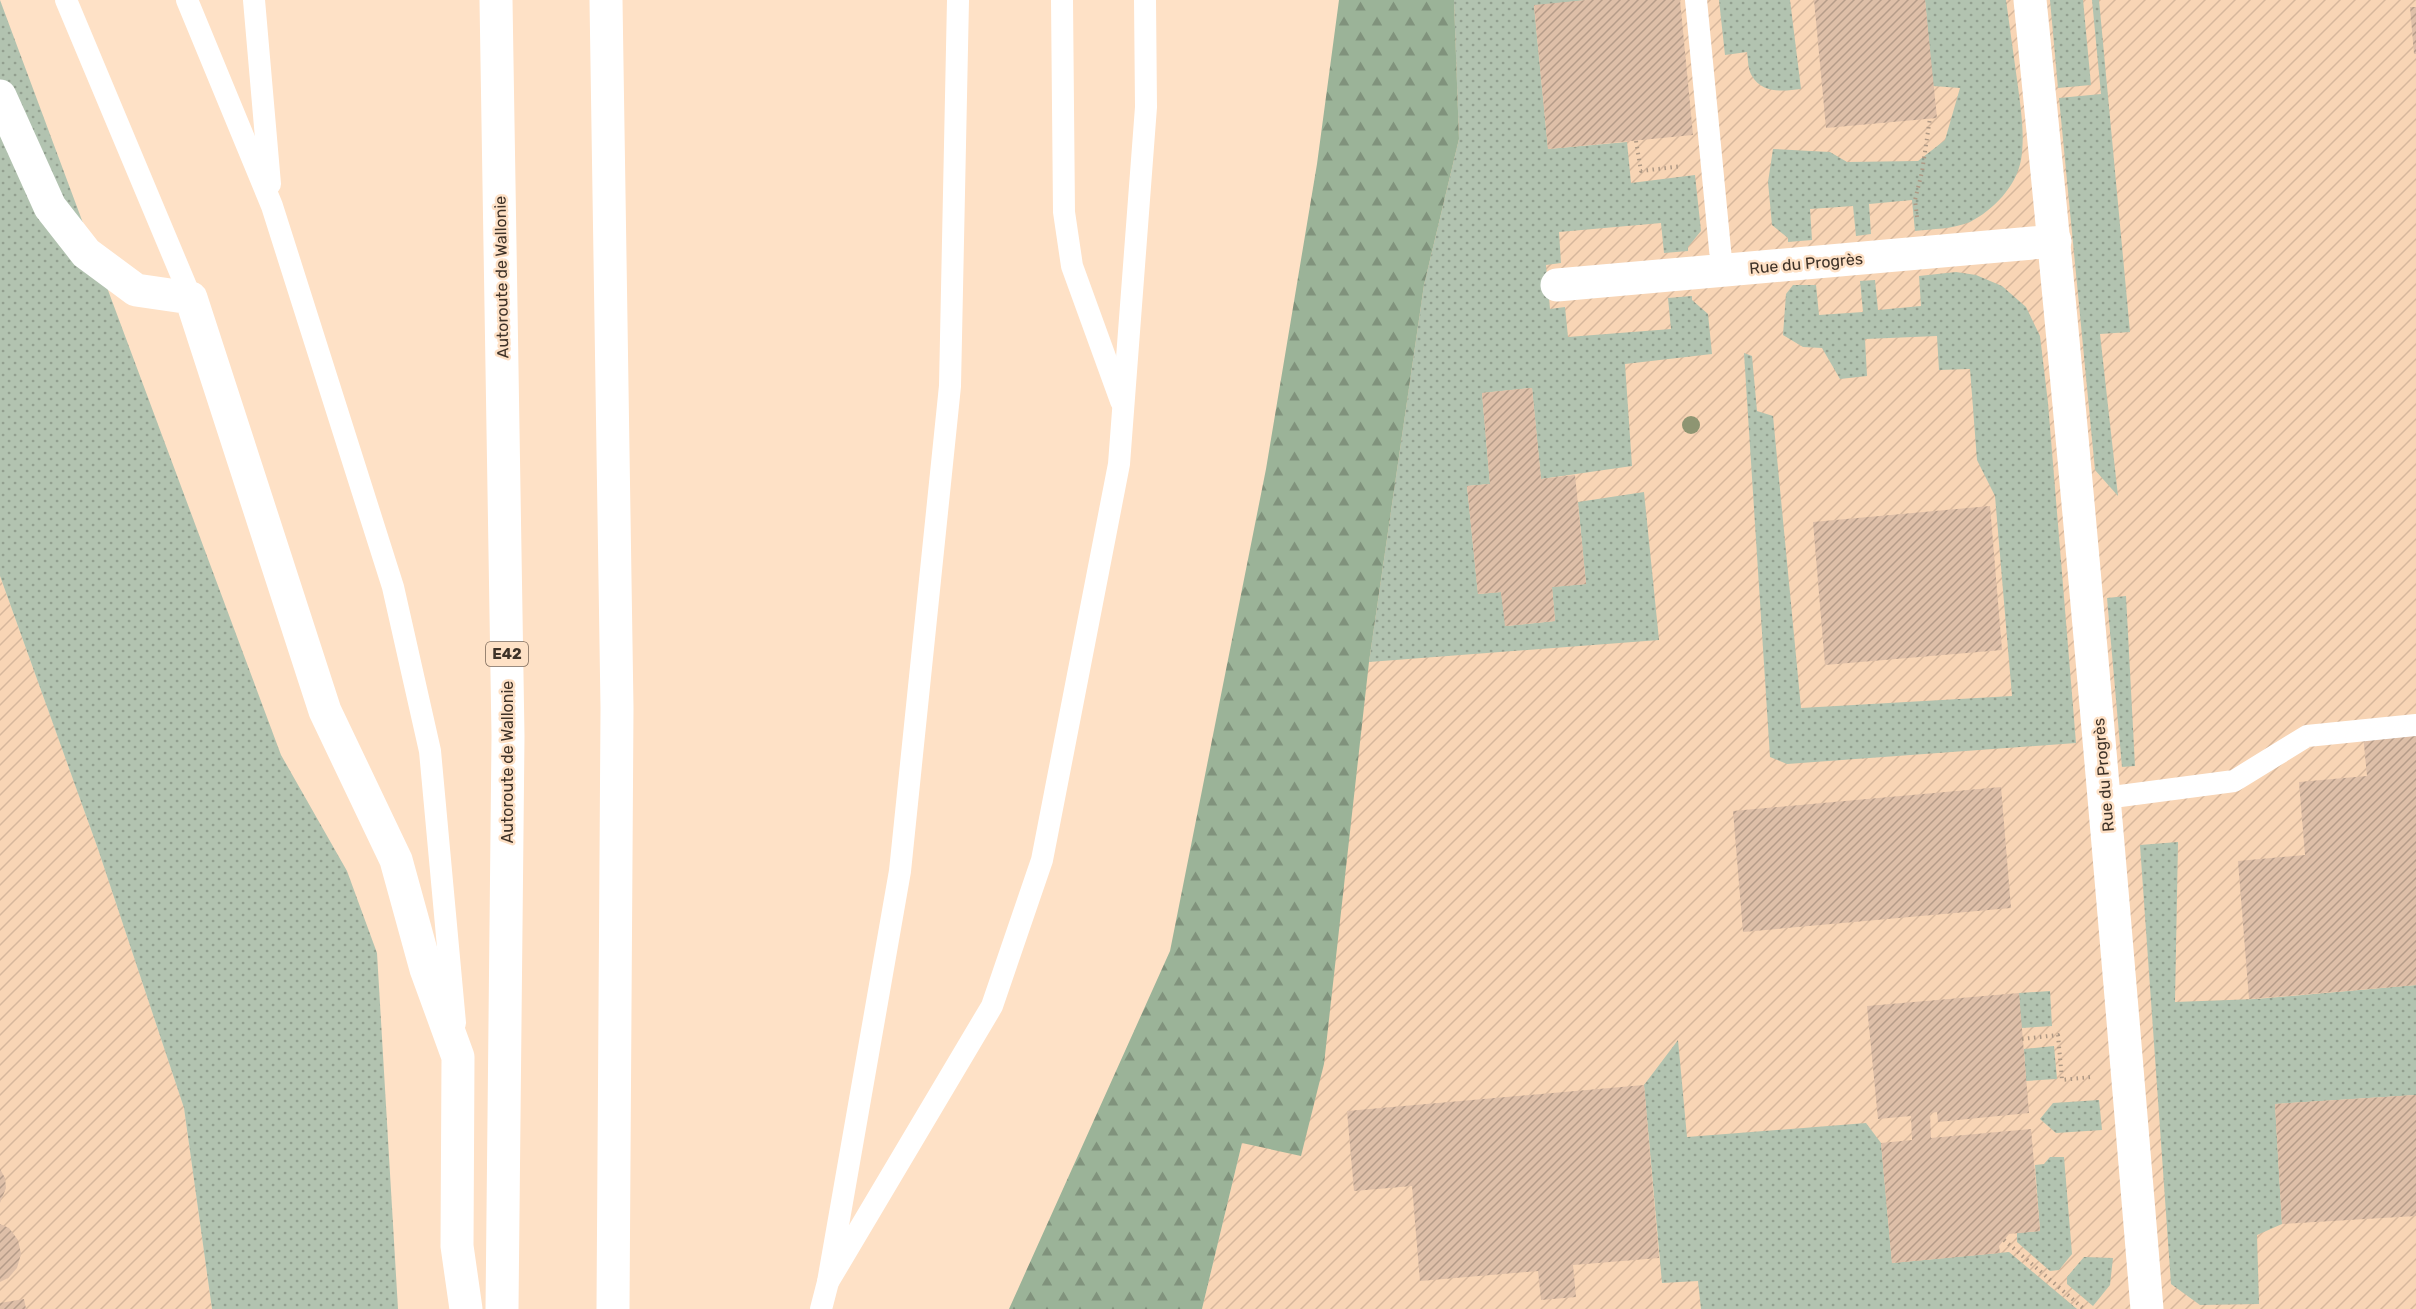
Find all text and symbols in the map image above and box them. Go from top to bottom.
street label: Autoroute de Wallonie [491,196,512,358]
street label: Rue du Progrès [1748,249,1864,278]
road number: E42 [486,642,528,666]
street label: Autoroute de Wallonie [498,681,517,843]
street label: Rue du Progrès [2089,717,2118,833]

